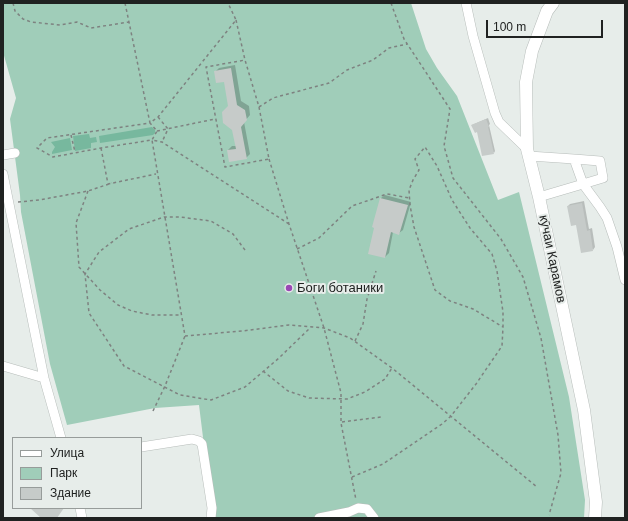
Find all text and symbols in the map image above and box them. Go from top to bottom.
scale bar [488,12,605,38]
text: 100 m [493,20,526,34]
street label: кӯчаи Карамов [535,214,569,304]
place label: Боги ботаники [297,280,383,296]
marker: Боги ботаники [284,283,294,293]
legend [12,437,142,509]
text: Улица [50,446,84,460]
text: Парк [50,466,77,480]
text: Здание [50,486,91,500]

